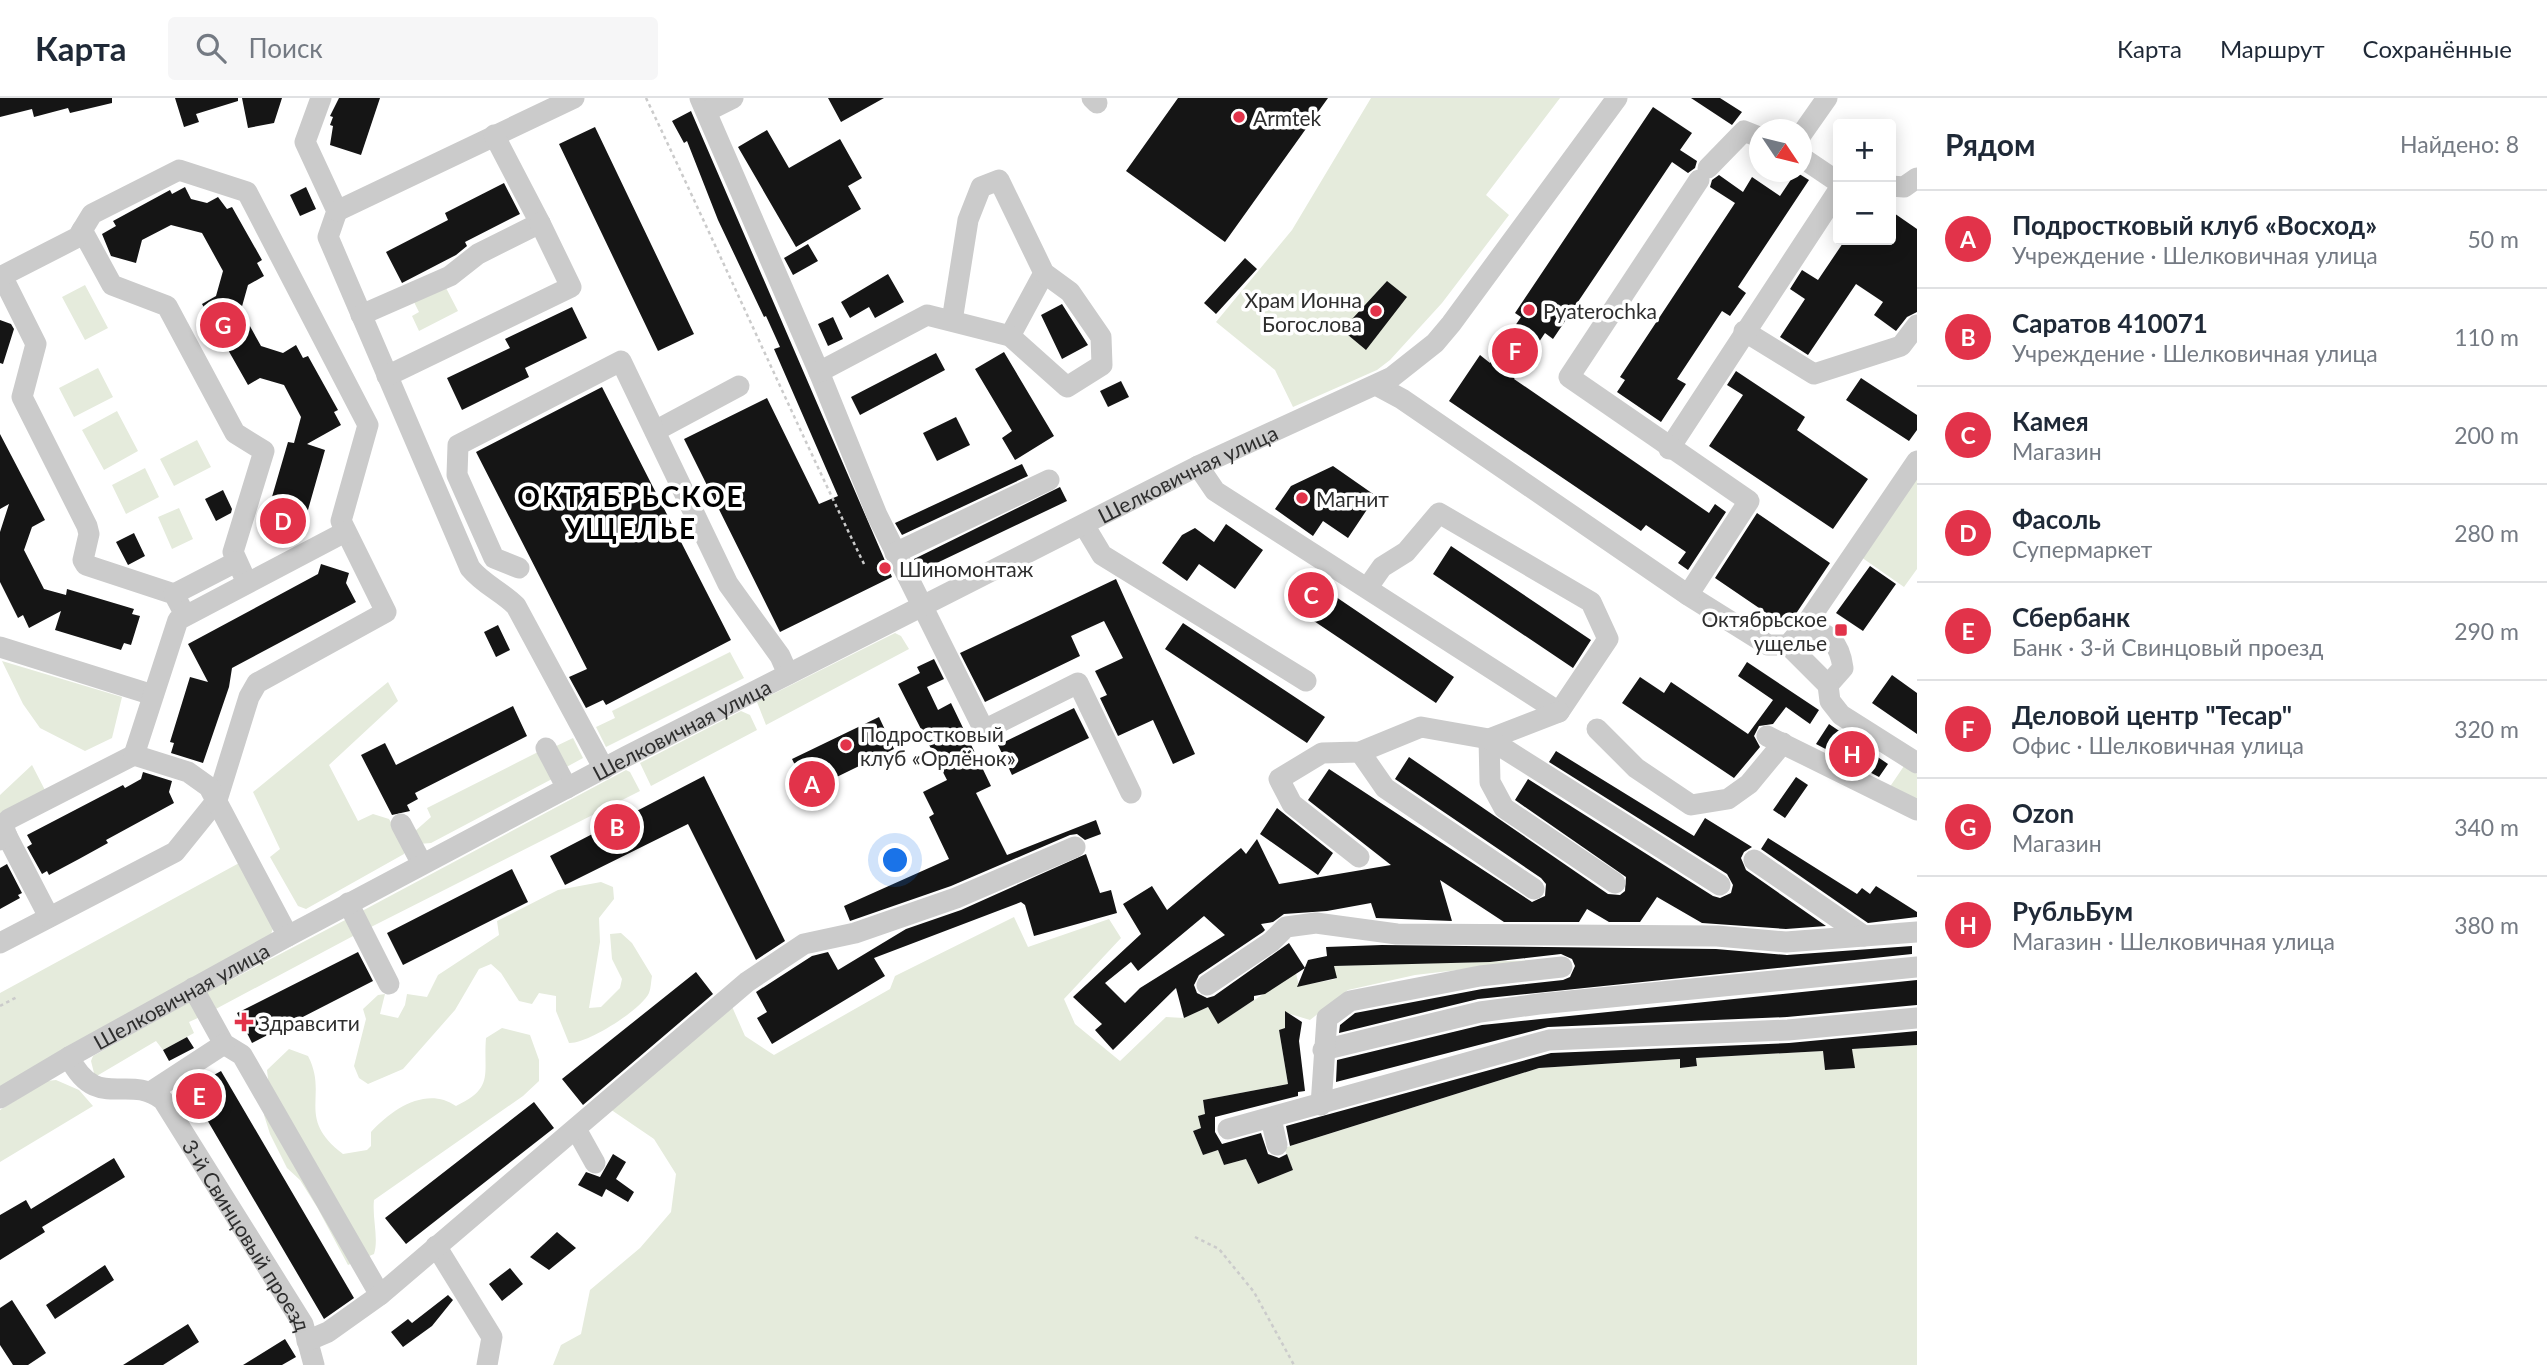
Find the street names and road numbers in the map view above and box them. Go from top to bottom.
street label: Шелковичная улица [1093,419,1281,527]
street label: Шелковичная улица [588,673,775,785]
street label: Шелковичная улица [89,937,273,1054]
street label: 3-й Свинцовый проезд [178,1134,317,1334]

